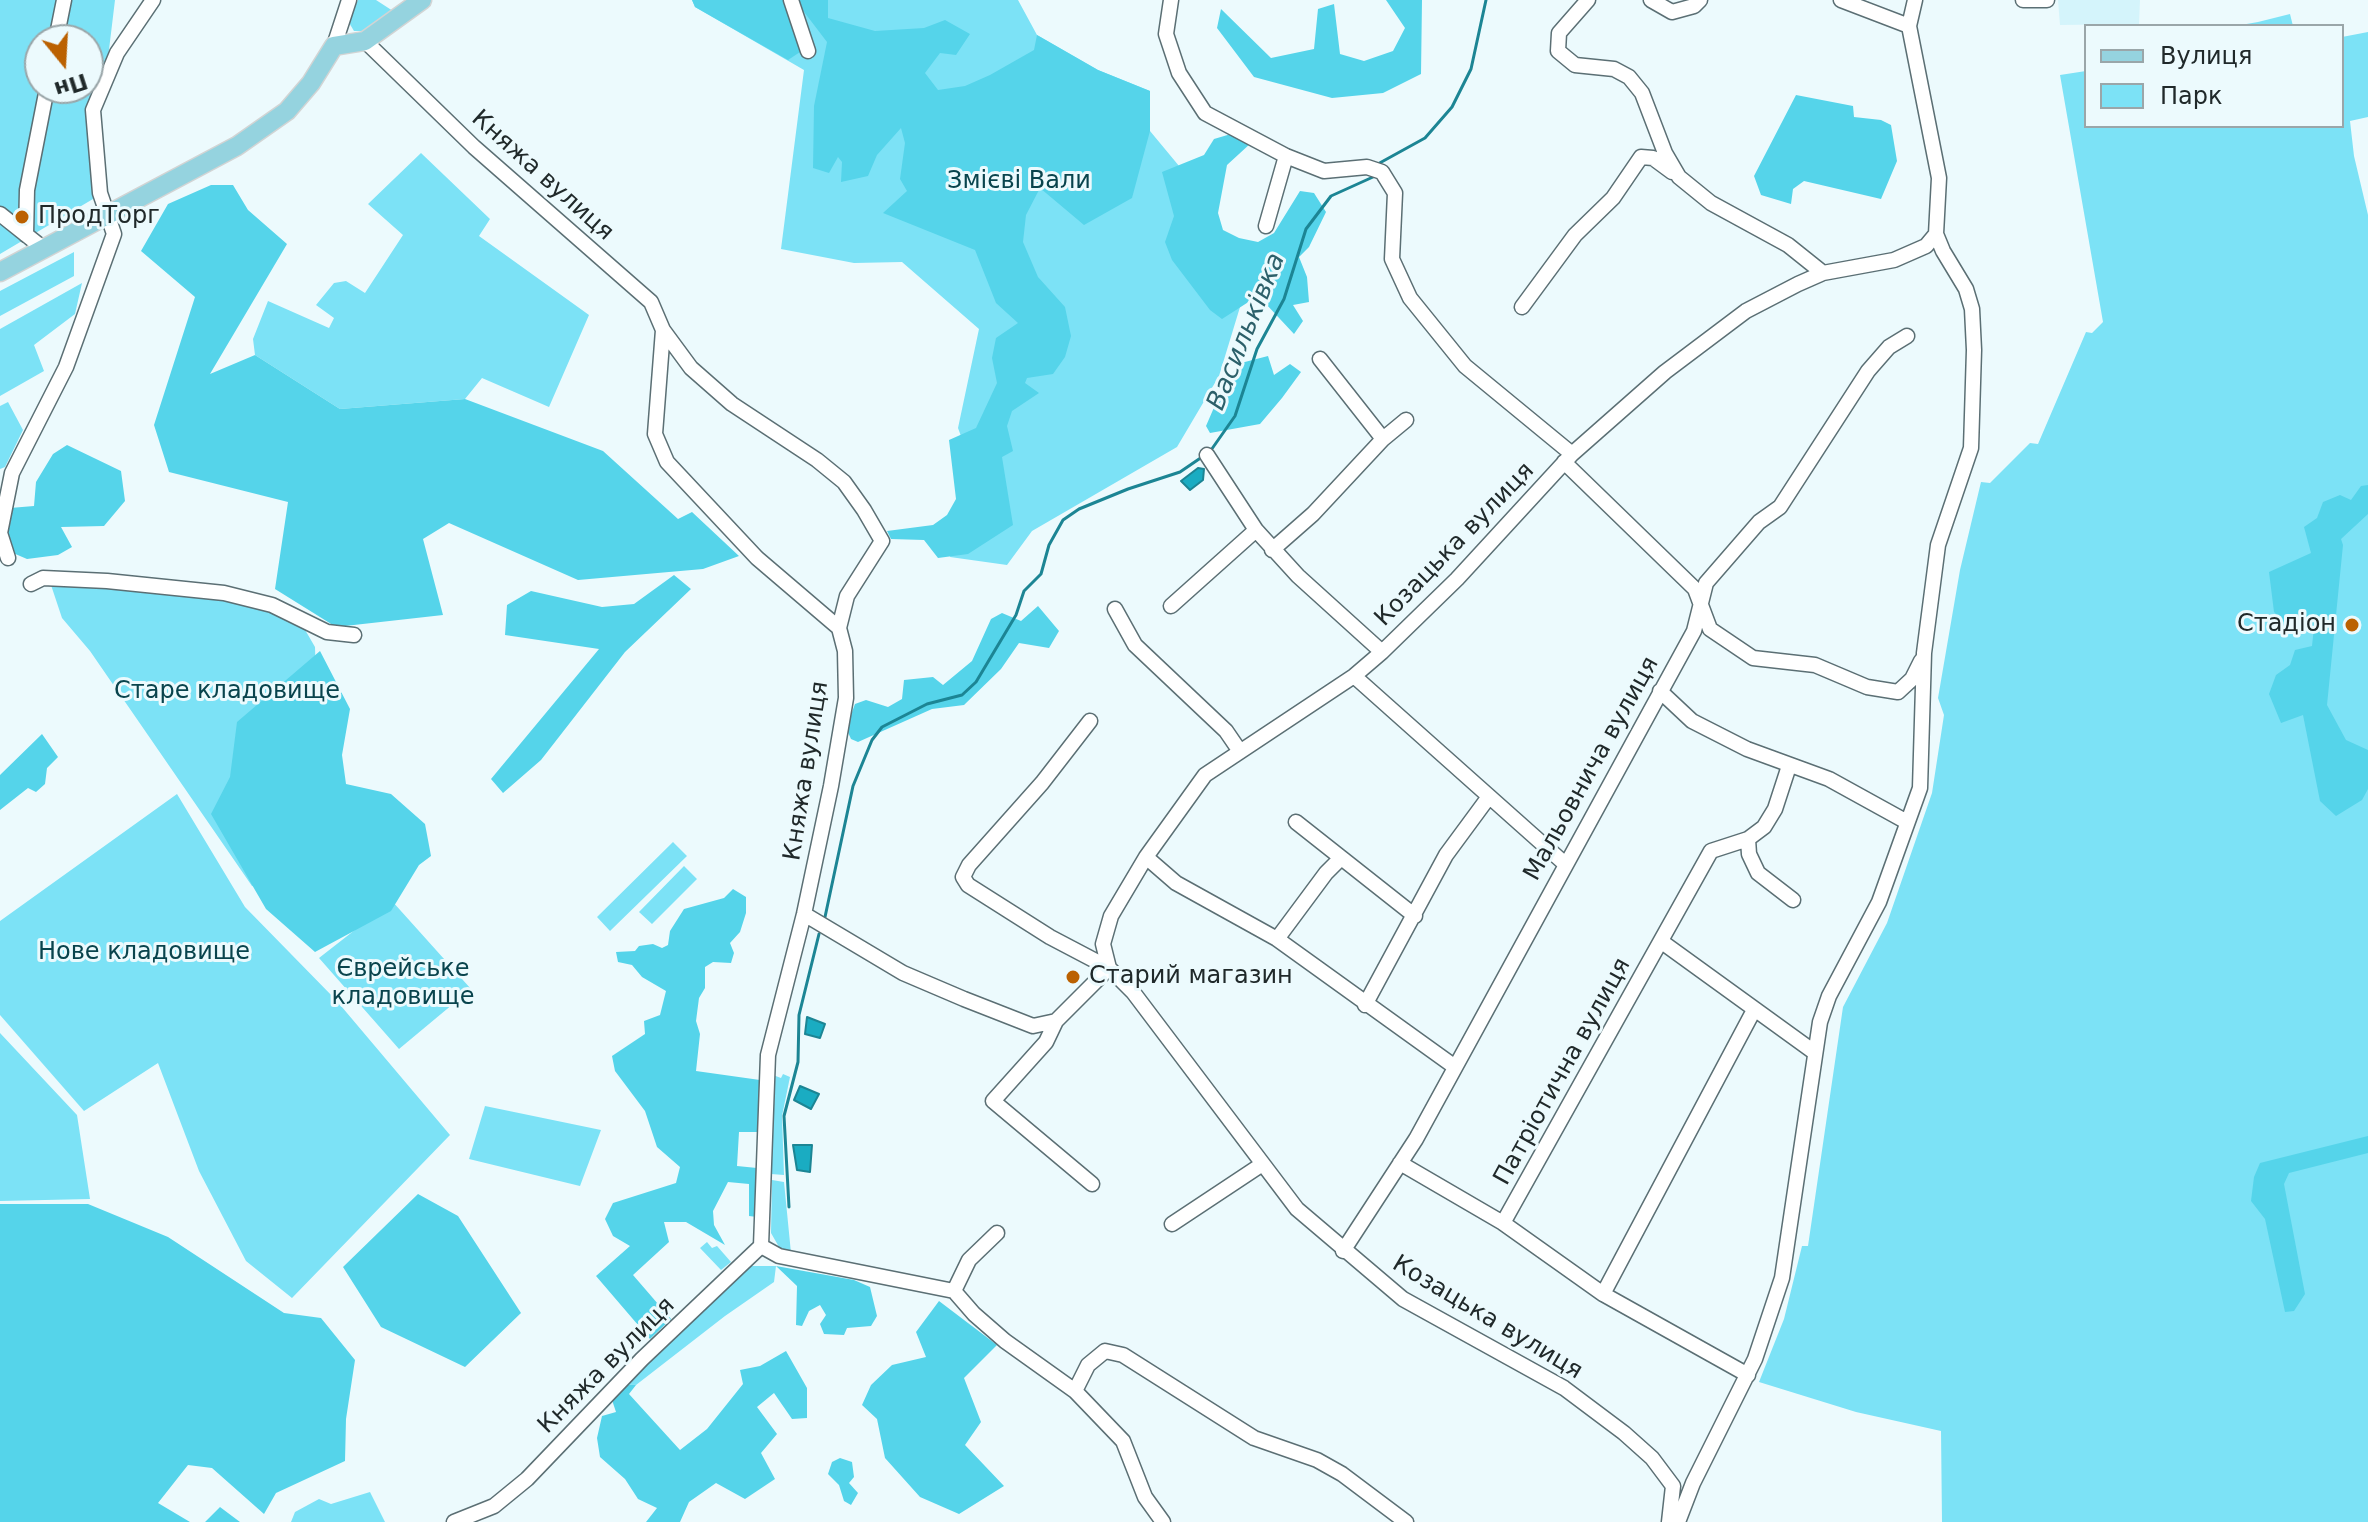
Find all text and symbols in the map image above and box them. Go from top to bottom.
north arrow [24,24,104,104]
legend [2084,24,2344,128]
text: Вулиця [2160,42,2252,70]
text: Пн [51,68,91,102]
text: Парк [2160,82,2222,110]
street label: Княжа вулиця [465,105,619,247]
park label: Змієві Вали [947,168,1091,196]
place label: ПродТорг [38,203,160,231]
marker: ПродТорг [13,208,31,226]
water label: Васильківка [1201,249,1293,415]
street label: Козацька вулиця [1369,457,1541,633]
place label: Стадіон [2237,611,2336,639]
marker: Стадіон [2343,616,2361,634]
street label: Мальовнича вулиця [1518,652,1666,886]
park label: Старе кладовище [114,678,340,706]
street label: Княжа вулиця [779,679,835,863]
park label: Нове кладовище [38,939,250,967]
street label: Патріотична вулиця [1489,953,1637,1191]
park label: Єврейське кладовище [332,956,474,1012]
place label: Старий магазин [1089,963,1293,991]
marker: Старий магазин [1064,968,1082,986]
street label: Козацька вулиця [1387,1250,1587,1386]
street label: Княжа вулиця [533,1292,681,1440]

